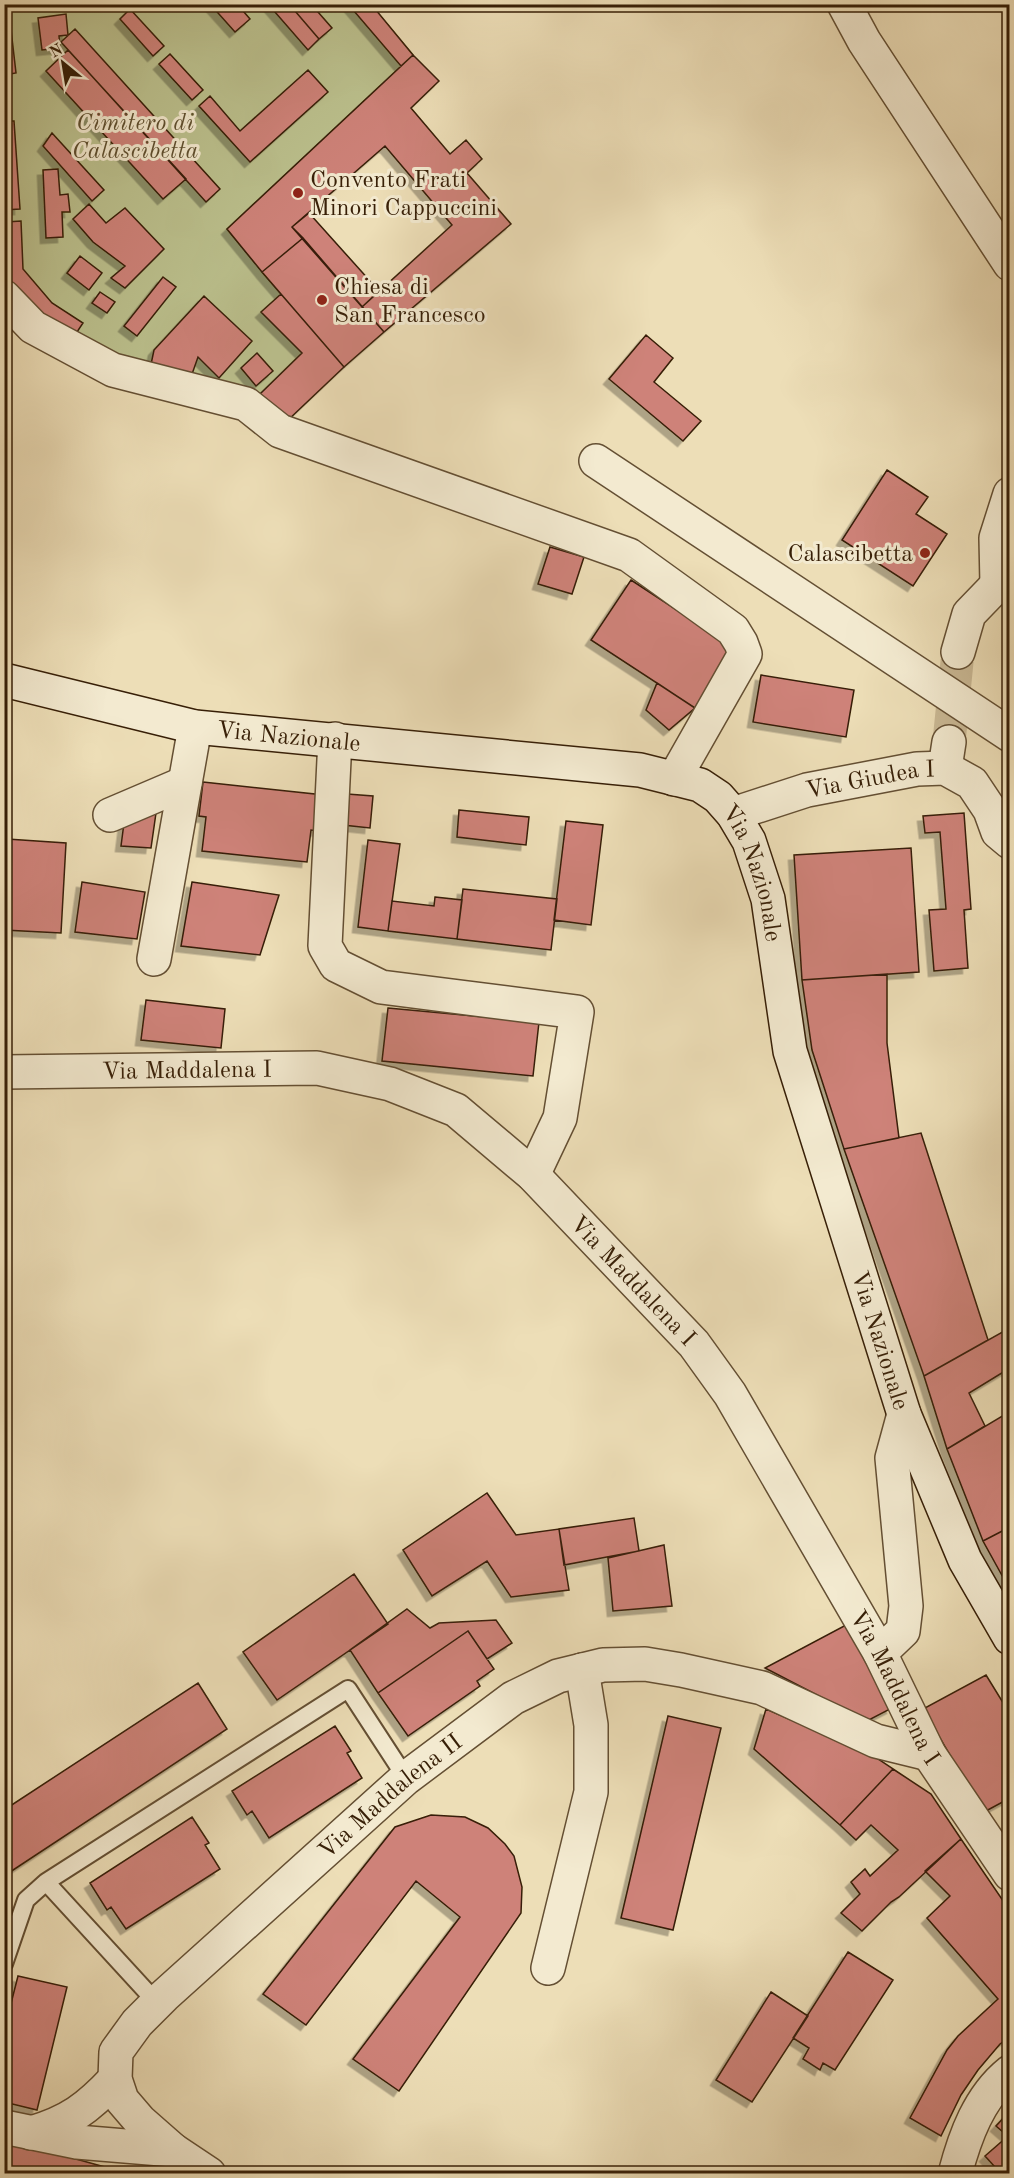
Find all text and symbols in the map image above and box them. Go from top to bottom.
north arrow [33,33,93,93]
text: N [47,41,66,62]
park label: Cimitero di Calascibetta [72,112,198,164]
place label: Convento Frati Minori Cappuccini [310,169,497,221]
marker: Convento Frati Minori Cappuccini [291,186,305,200]
place label: Chiesa di San Francesco [334,276,486,328]
marker: Chiesa di San Francesco [315,293,329,307]
place label: Calascibetta [787,543,913,567]
marker: Calascibetta [918,546,932,560]
street label: Via Nazionale [216,719,362,757]
street label: Via Giudea I [804,758,935,804]
street label: Via Nazionale [717,801,784,943]
street label: Via Maddalena I [102,1059,272,1085]
street label: Via Maddalena I [565,1212,699,1352]
street label: Via Nazionale [846,1268,912,1413]
street label: Via Maddalena I [844,1607,943,1770]
street label: Via Maddalena II [315,1730,467,1864]

